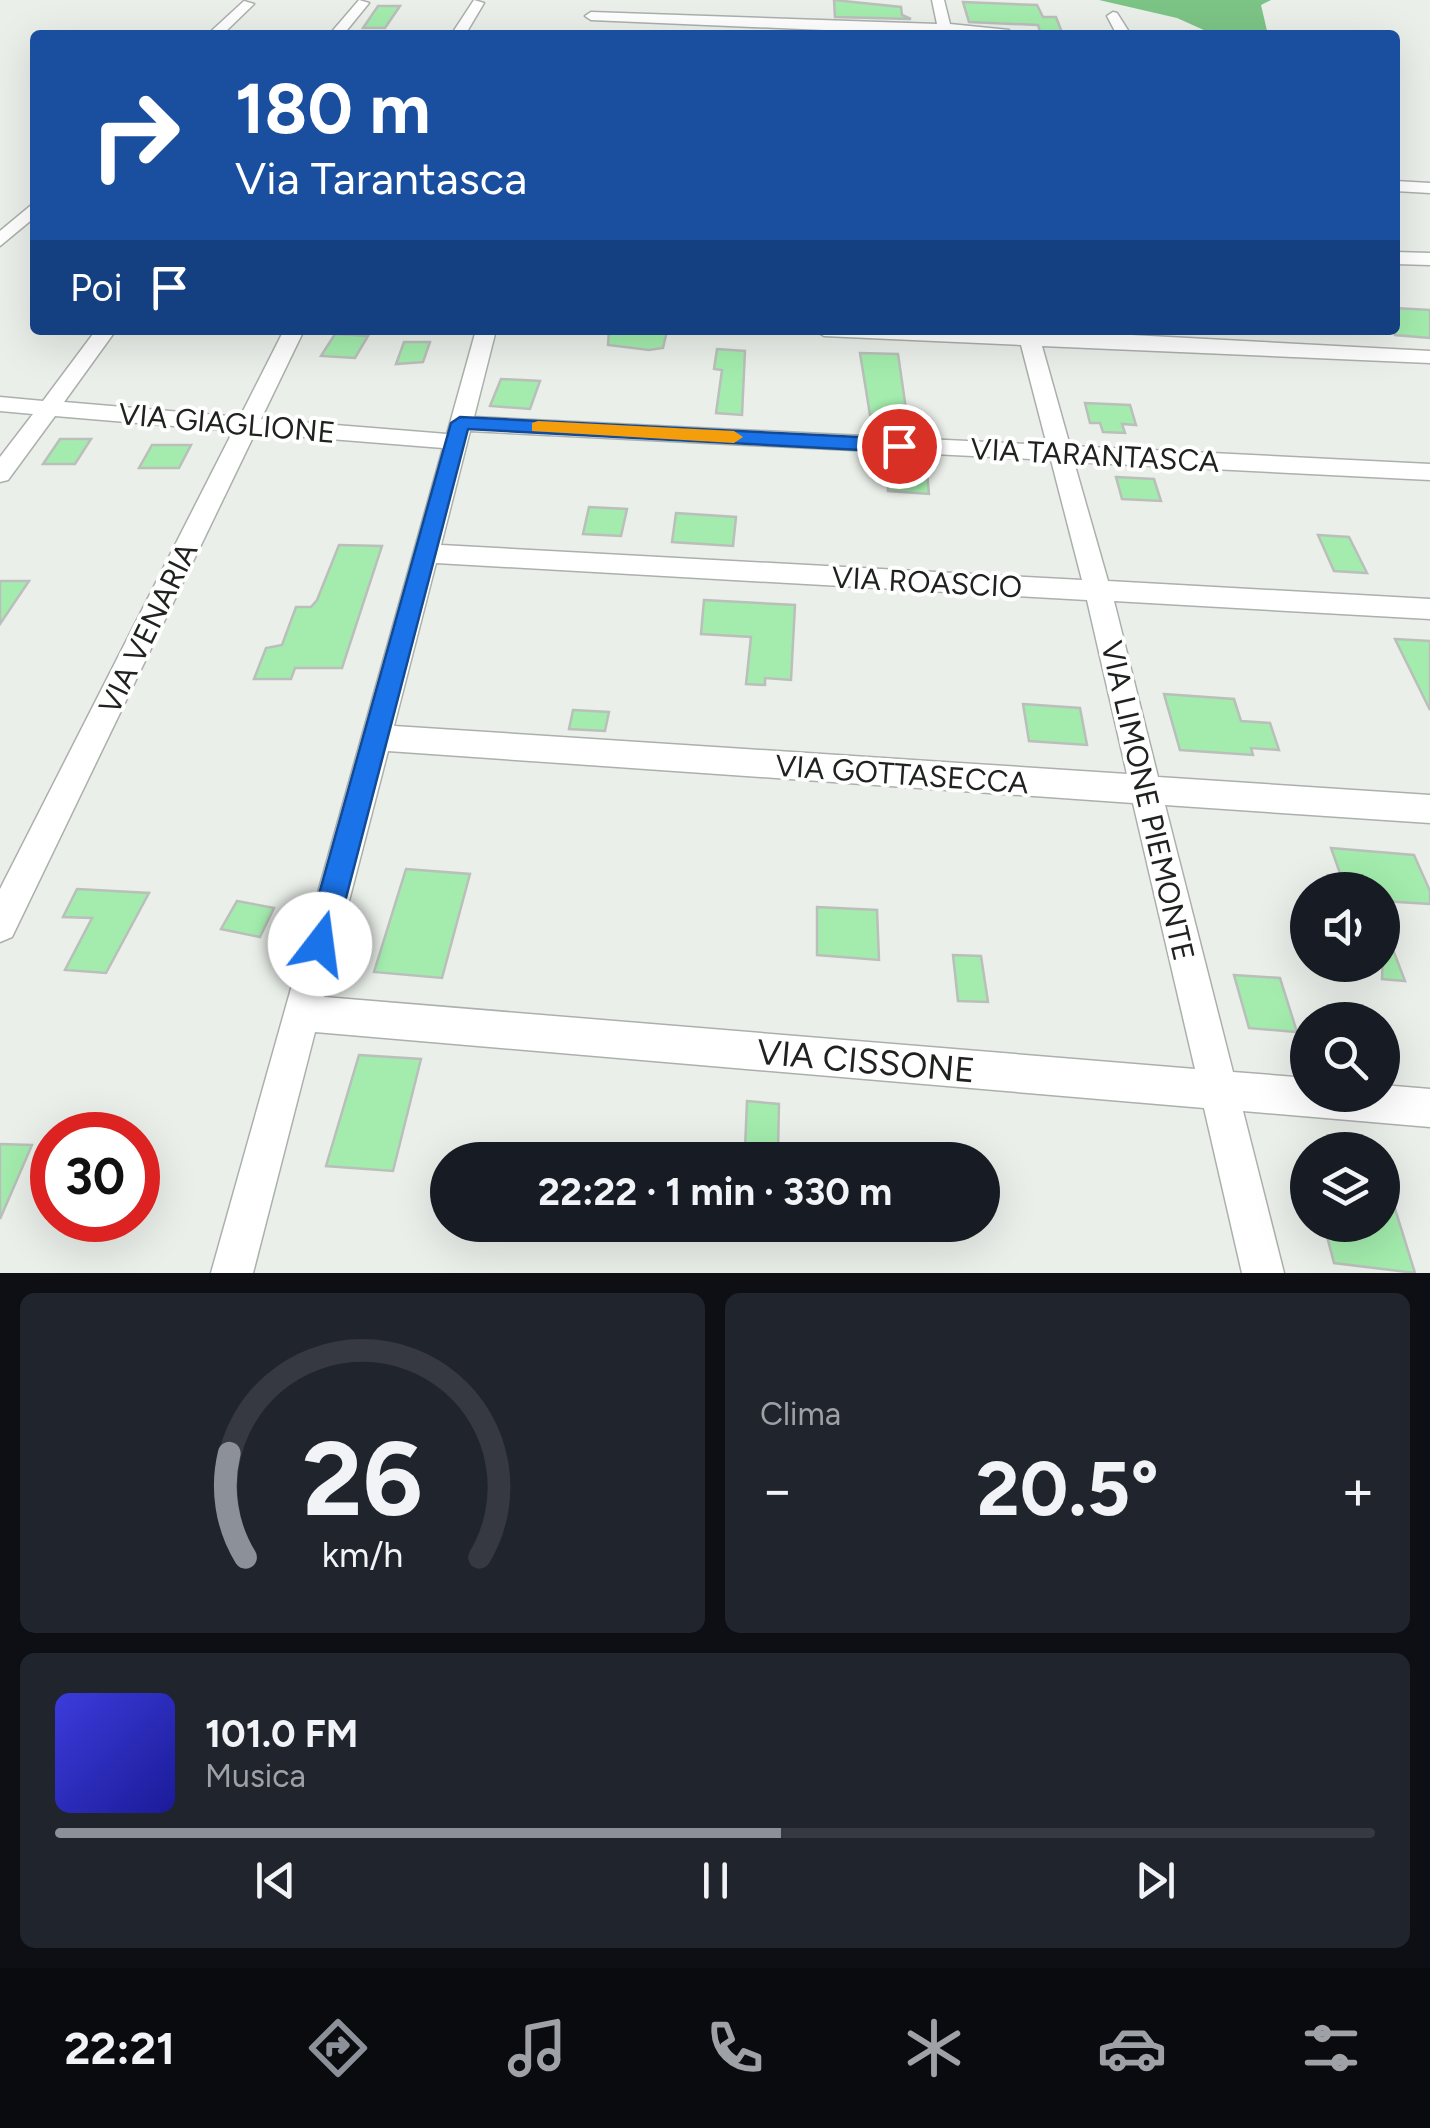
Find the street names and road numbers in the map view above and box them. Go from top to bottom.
street label: VIA GIAGLIONE [117,395,337,451]
street label: VIA TARANTASCA [970,430,1221,480]
street label: VIA VENARIA [91,536,206,720]
street label: VIA ROASCIO [831,559,1023,605]
street label: VIA LIMONE PIEMONTE [1093,638,1203,964]
street label: VIA GOTTASECCA [774,747,1030,801]
street label: VIA CISSONE [755,1031,977,1091]

